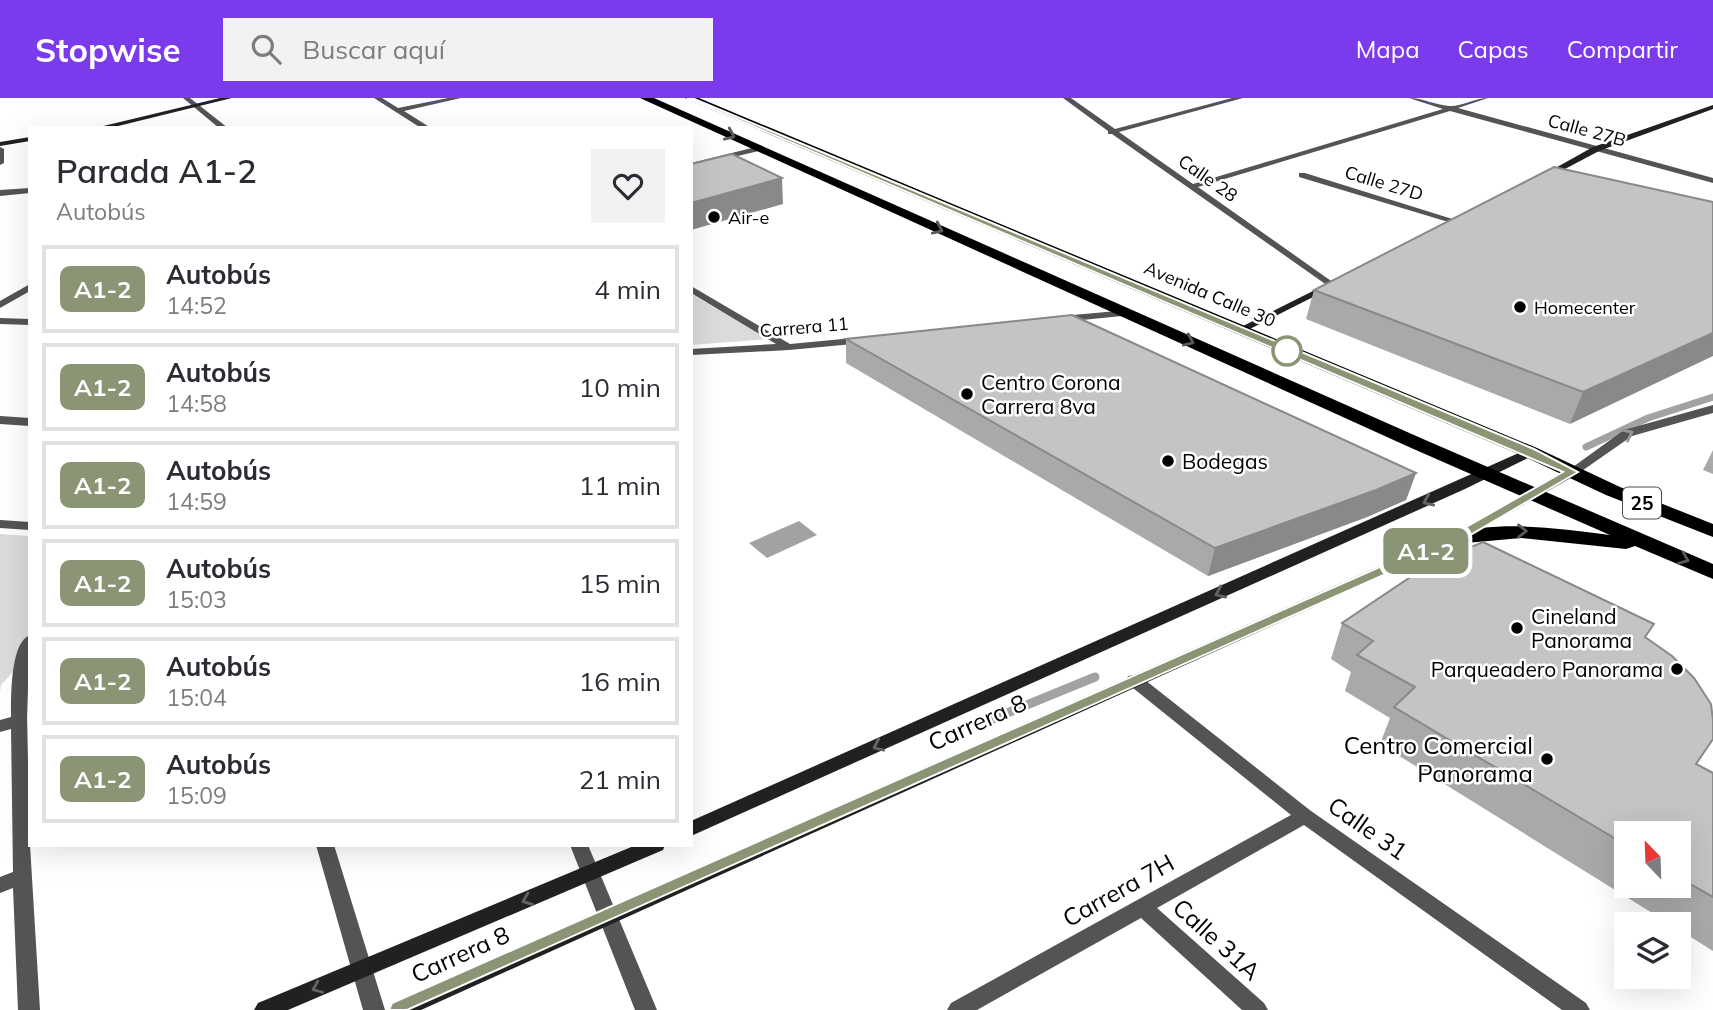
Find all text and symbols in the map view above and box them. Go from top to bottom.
search box [223,18,713,81]
text: Stopwise [35,29,181,70]
icon: search [247,30,285,68]
text: Buscar aquí [303,33,445,66]
text: Mapa [1356,34,1420,64]
text: Capas [1458,34,1529,64]
text: Compartir [1567,34,1678,64]
street label: Calle 27B [1546,109,1628,151]
one-way arrow [723,127,735,141]
button: heart [591,149,665,223]
street label: Calle 28 [1174,149,1242,207]
text: Parada A1-2 [56,150,257,191]
street label: Calle 27D [1342,160,1426,206]
text: Autobús [56,197,146,226]
place label: Air-e [728,206,769,229]
marker: Air-e [706,209,722,225]
one-way arrow [930,221,943,235]
street label: Avenida Calle 30 [1141,256,1279,332]
text: Autobús [166,258,271,291]
text: 4 min [594,273,661,306]
text: A1-2 [74,274,131,304]
text: 14:52 [166,291,227,320]
place label: Homecenter [1534,296,1636,319]
marker: Homecenter [1512,299,1528,315]
street label: Carrera 11 [759,312,849,342]
one-way arrow [1182,333,1195,347]
unlabelled marker [1272,336,1302,366]
text: Autobús [166,356,271,389]
place label: Centro Corona Carrera 8va [981,369,1121,419]
text: 10 min [579,371,661,404]
text: A1-2 [74,372,131,402]
marker: Centro Corona Carrera 8va [959,386,975,402]
text: 14:58 [166,389,227,418]
one-way arrow [1621,429,1633,443]
place label: Bodegas [1182,448,1268,474]
marker: Bodegas [1160,453,1176,469]
text: Autobús [166,454,271,487]
text: 11 min [579,469,661,502]
text: A1-2 [74,470,131,500]
text: 14:59 [166,487,227,516]
road number: 25 [1623,488,1661,518]
one-way arrow [1422,493,1435,507]
one-way arrow [1517,524,1528,539]
line badge: A1-2 [1377,528,1475,574]
text: A1-2 [1397,536,1455,566]
one-way arrow [1677,551,1689,565]
text: Autobús [166,552,271,585]
text: 15 min [579,567,661,600]
text: A1-2 [74,568,131,598]
text: 15:03 [166,585,227,614]
one-way arrow [1215,585,1227,599]
place label: Cineland Panorama [1531,603,1632,653]
marker: Cineland Panorama [1509,620,1525,636]
text: Autobús [166,650,271,683]
place label: Parqueadero Panorama [1431,656,1663,682]
marker: Parqueadero Panorama [1669,661,1685,677]
text: 16 min [579,665,661,698]
text: A1-2 [74,666,131,696]
text: 15:04 [166,683,227,712]
street label: Carrera 8 [923,687,1031,757]
place label: Centro Comercial Panorama [1344,730,1533,788]
one-way arrow [873,738,885,752]
text: Autobús [166,748,271,781]
marker: Centro Comercial Panorama [1539,751,1555,767]
text: 21 min [579,763,661,796]
text: A1-2 [74,764,131,794]
text: 15:09 [166,781,227,810]
street label: Calle 31 [1323,790,1413,866]
north arrow [1614,821,1690,898]
map controls [1614,821,1691,989]
street label: Carrera 7H [1057,847,1179,933]
one-way arrow [521,892,533,906]
street label: Calle 31A [1167,892,1267,986]
button: layers [1614,912,1691,989]
street label: Carrera 8 [406,919,514,989]
one-way arrow [311,980,324,994]

